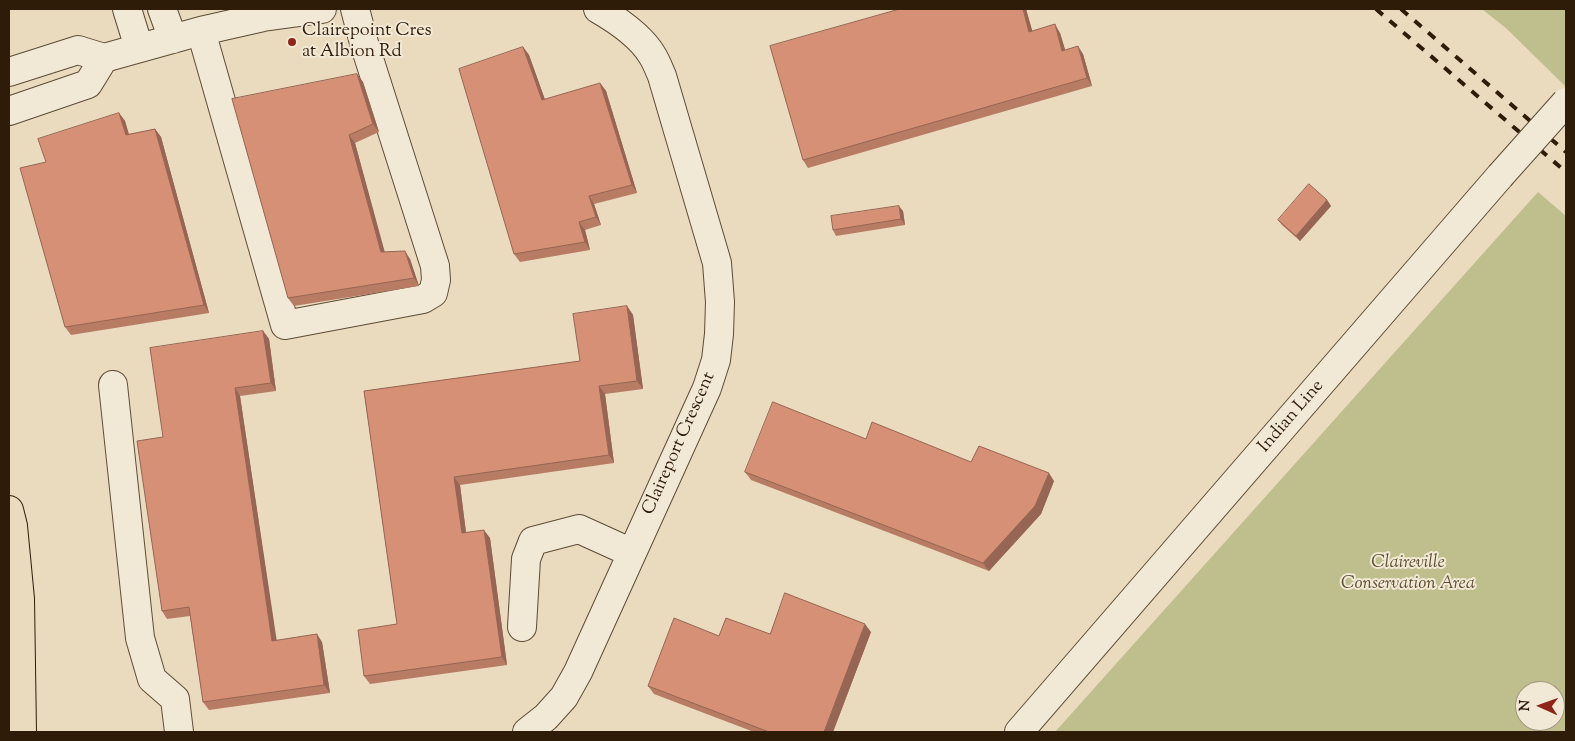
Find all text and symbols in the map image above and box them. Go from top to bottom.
place label: Clairepoint Cres at Albion Rd [302,21,432,64]
marker: Clairepoint Cres at Albion Rd [286,36,298,48]
street label: Claireport Crescent [639,369,721,519]
street label: Indian Line [1255,376,1329,458]
park label: Claireville Conservation Area [1341,553,1475,596]
north arrow [1515,681,1565,731]
text: N [1516,700,1536,711]

